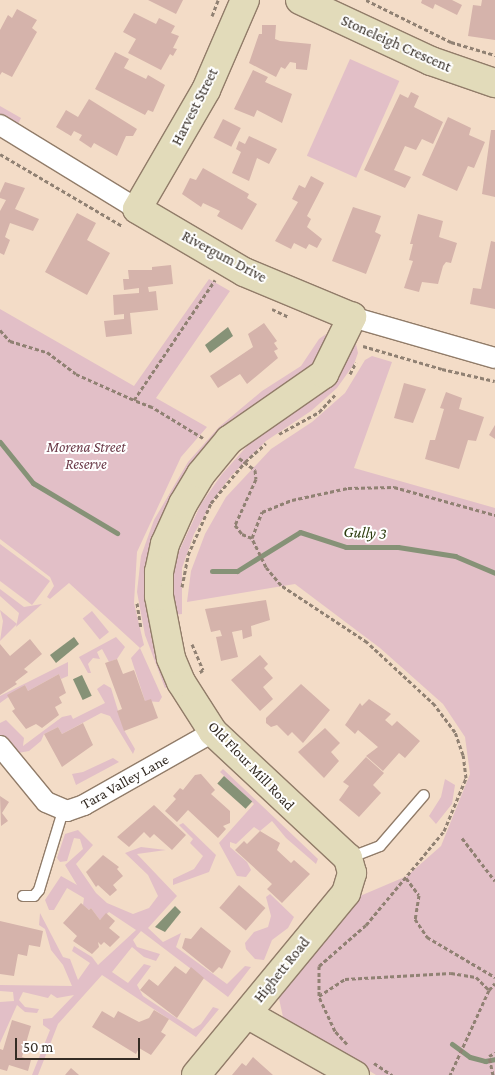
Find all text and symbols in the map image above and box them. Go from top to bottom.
street label: Stoneleigh Crescent [338,12,454,76]
street label: Harvest Street [168,65,222,149]
street label: Rivergum Drive [179,227,269,287]
park label: Morena Street Reserve [46,438,126,473]
water label: Gully 3 [343,522,387,544]
street label: Old Flour Mill Road [204,718,298,814]
street label: Tara Valley Lane [78,751,172,813]
street label: Highett Road [250,934,314,1006]
scale bar [18,1028,142,1060]
text: 50 m [23,1039,53,1055]

